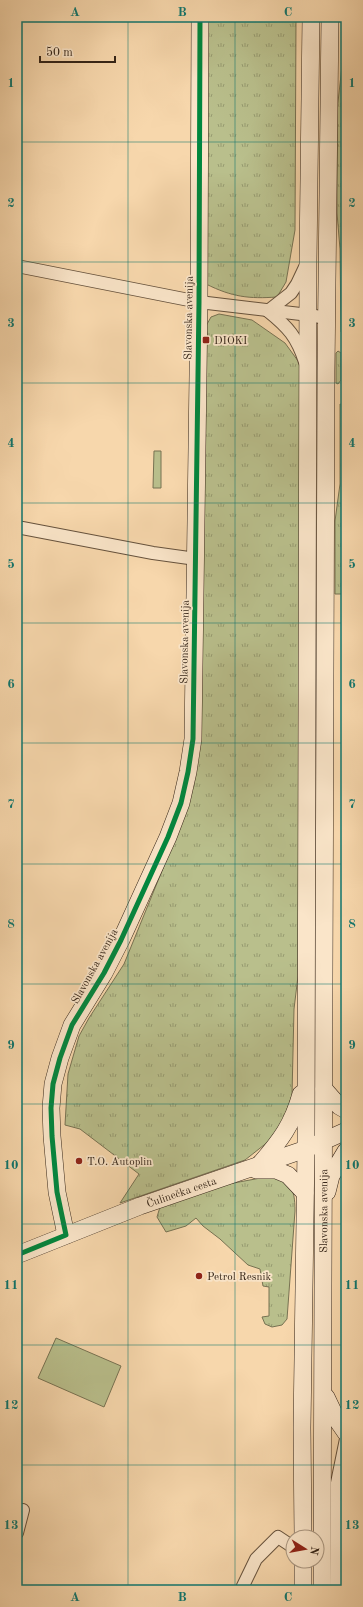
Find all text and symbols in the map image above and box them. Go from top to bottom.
text: A [70,6,80,19]
text: B [177,6,187,19]
text: C [284,6,292,19]
scale bar [40,38,115,64]
text: 50 m [46,46,73,59]
text: 1 [7,77,15,90]
text: 1 [348,77,356,90]
text: 2 [7,197,15,210]
text: 2 [348,197,356,210]
street label: Slavonska avenija [183,275,196,360]
text: 3 [7,317,15,330]
text: 3 [348,317,356,330]
marker: DIOKI [201,335,211,345]
place label: DIOKI [214,336,247,347]
text: 4 [7,437,15,450]
text: 4 [348,437,356,450]
text: 5 [7,558,15,571]
text: 5 [348,558,356,571]
street label: Slavonska avenija [179,599,192,684]
text: 6 [7,678,15,691]
text: 6 [348,678,356,691]
text: 7 [7,798,15,811]
text: 7 [348,798,356,811]
text: 8 [7,918,15,931]
text: 8 [348,918,356,931]
street label: Slavonska avenija [70,927,121,1006]
text: 9 [7,1039,15,1052]
text: 9 [348,1039,356,1052]
marker: T.O. Autoplin [74,1156,84,1166]
place label: T.O. Autoplin [87,1157,152,1168]
text: 10 [3,1159,19,1172]
text: 10 [344,1159,360,1172]
street label: Slavonska avenija [319,1168,330,1253]
street label: Čulinečka cesta [144,1176,219,1210]
marker: Petrol Resnik [194,1271,204,1281]
place label: Petrol Resnik [207,1272,271,1283]
text: 11 [3,1279,19,1292]
text: 11 [344,1279,360,1292]
text: 12 [3,1399,19,1412]
text: 12 [344,1399,360,1412]
text: 13 [3,1519,19,1532]
text: 13 [344,1519,360,1532]
north arrow [285,1529,325,1569]
text: N [307,1545,320,1556]
text: A [70,1591,80,1604]
text: B [177,1591,187,1604]
text: C [284,1591,292,1604]

